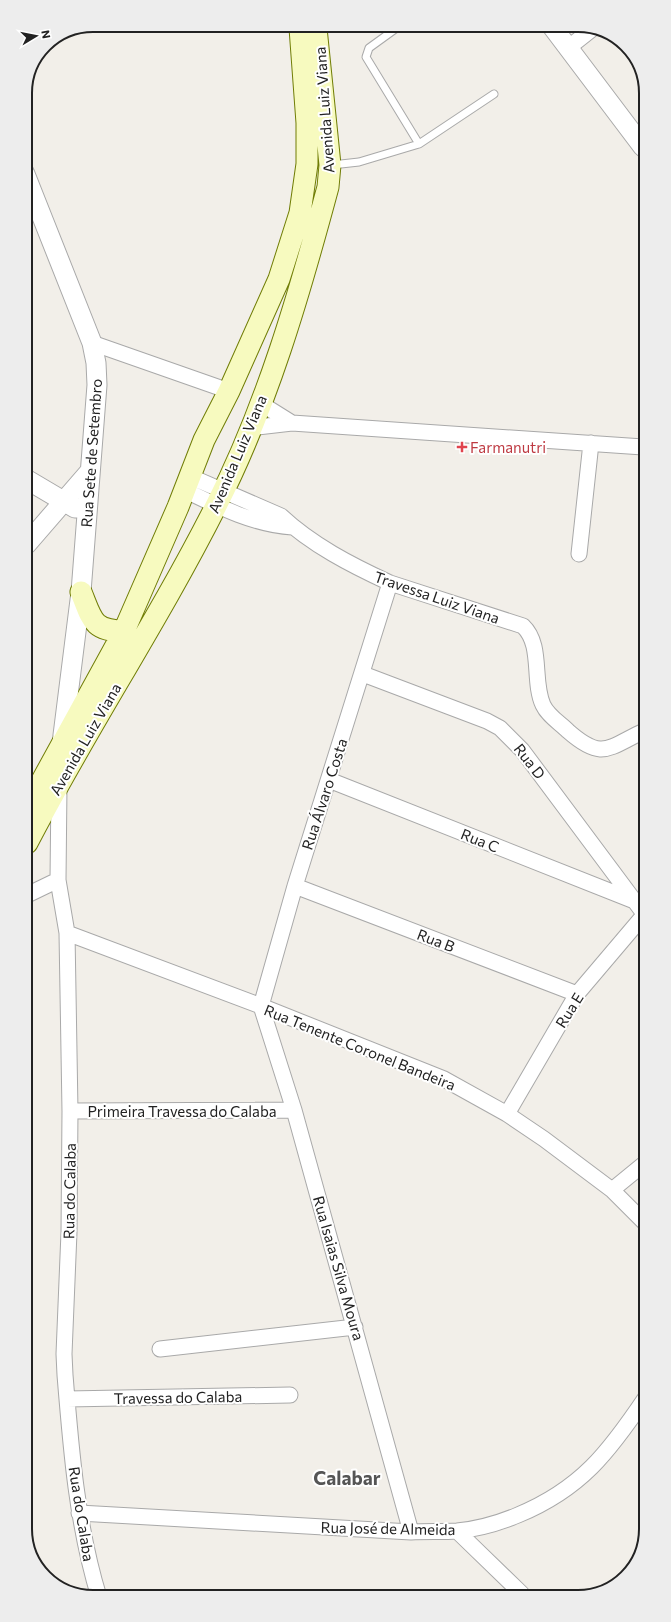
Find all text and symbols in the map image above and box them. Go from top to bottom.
north arrow [16,16,56,56]
text: N [39,29,53,39]
street label: Avenida Luiz Viana [311,46,337,174]
street label: Rua Sete de Setembro [77,378,105,528]
street label: Avenida Luiz Viana [204,392,270,516]
place label: Farmanutri [470,438,546,456]
marker: Farmanutri [457,442,467,452]
street label: Travessa Luiz Viana [372,567,502,627]
street label: Avenida Luiz Viana [46,680,124,798]
street label: Rua Álvaro Costa [297,736,350,852]
street label: Rua D [511,740,549,782]
street label: Rua C [458,824,502,856]
street label: Rua B [415,925,458,955]
street label: Rua E [551,989,587,1031]
street label: Rua Tenente Coronel Bandeira [262,1000,458,1094]
street label: Primeira Travessa do Calaba [87,1102,277,1120]
street label: Rua do Calaba [59,1143,79,1239]
street label: Rua Isaias Silva Moura [310,1194,368,1342]
street label: Travessa do Calaba [114,1387,242,1407]
street label: Rua do Calaba [66,1465,98,1563]
district label: Calabar [313,1466,381,1489]
street label: Rua José de Almeida [320,1518,456,1538]

